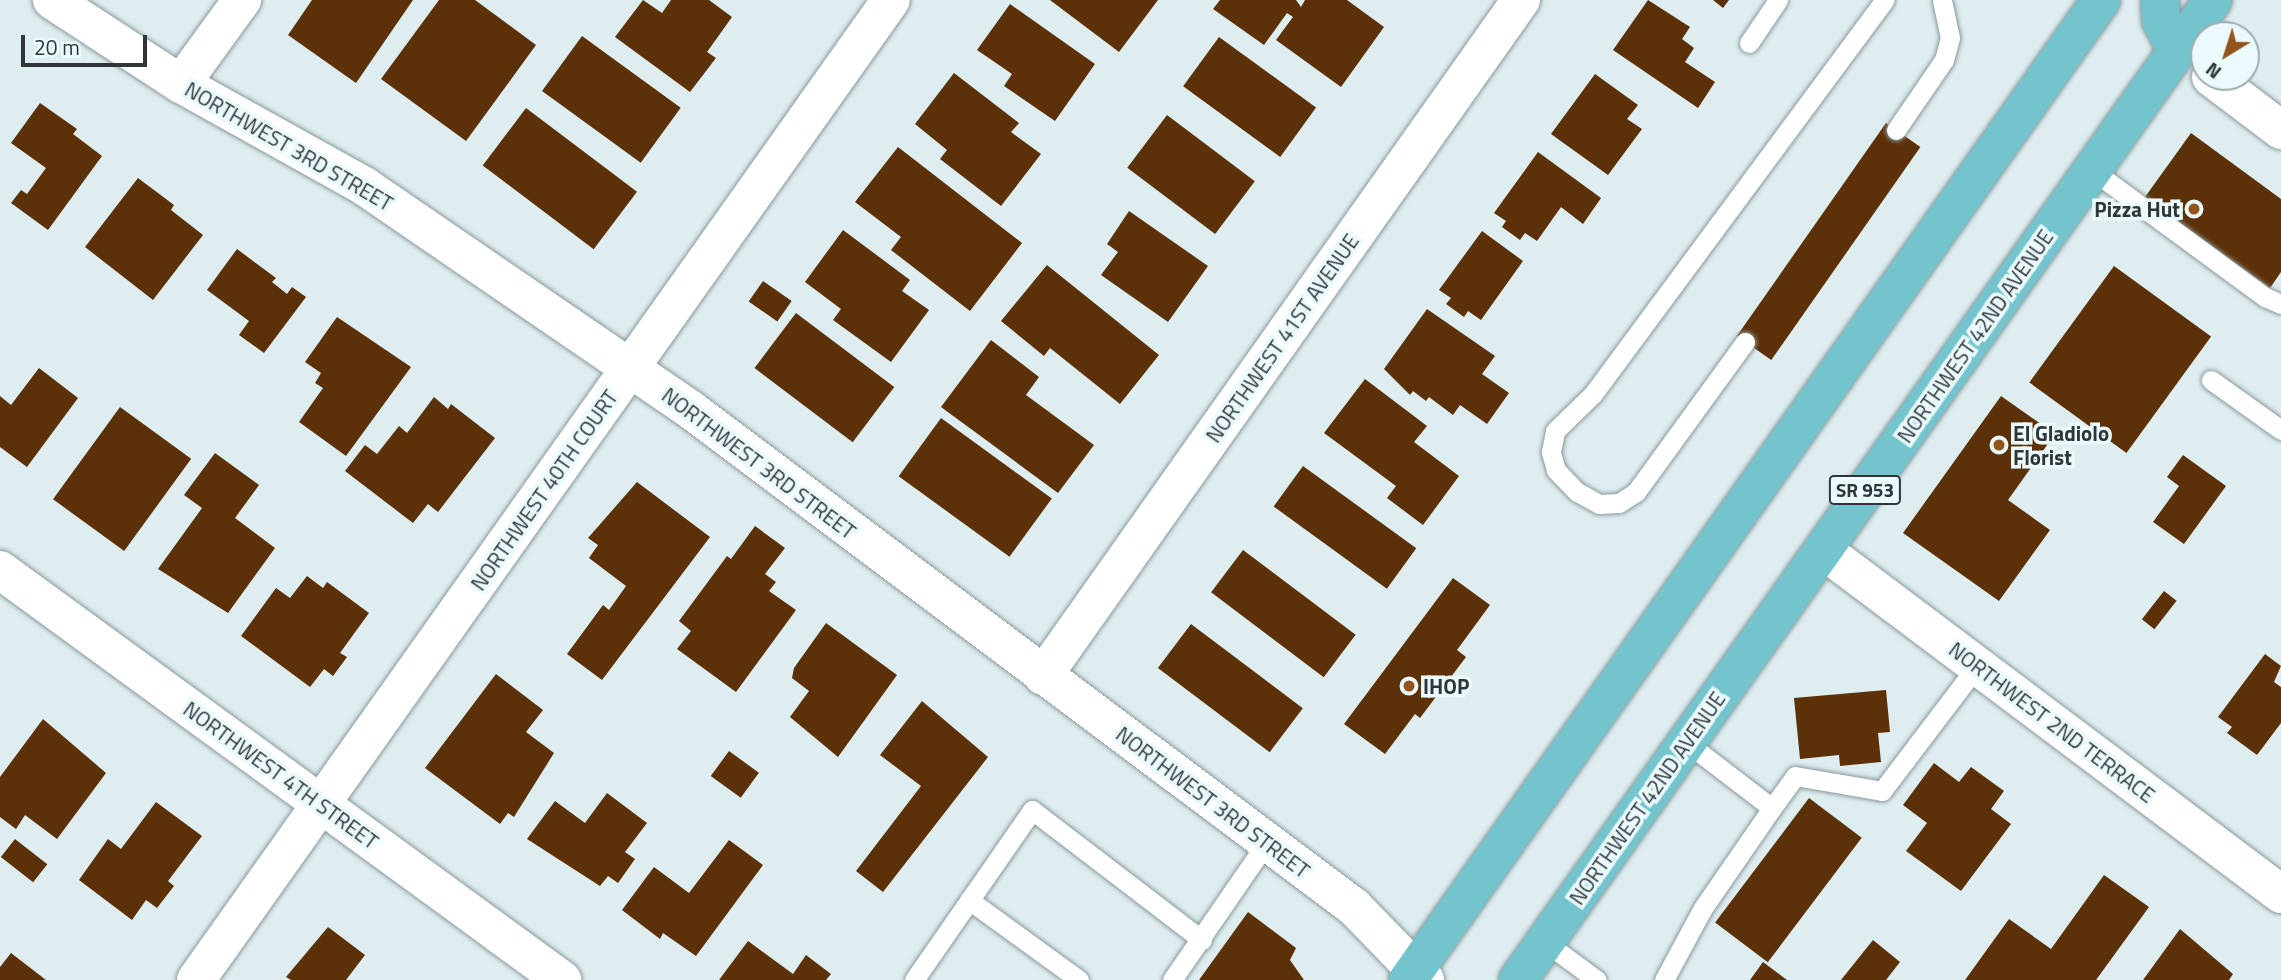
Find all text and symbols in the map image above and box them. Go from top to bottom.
scale bar [24,21,150,65]
north arrow [2190,21,2260,91]
text: 20 m [34,31,80,63]
text: N [2199,56,2227,87]
street label: NORTHWEST 3RD STREET [181,76,397,216]
place label: Pizza Hut [2094,196,2180,222]
marker: Pizza Hut [2186,201,2202,217]
street label: NORTHWEST 42ND AVENUE [1892,225,2058,447]
street label: NORTHWEST 41ST AVENUE [1200,229,1364,447]
street label: NORTHWEST 3RD STREET [657,382,861,544]
street label: NORTHWEST 40TH COURT [465,385,623,595]
place label: El Gladiolo Florist [2013,420,2109,470]
marker: El Gladiolo Florist [1991,437,2007,453]
road number: SR 953 [1828,475,1902,505]
street label: NORTHWEST 2ND TERRACE [1944,636,2160,808]
place label: IHOP [1423,673,1469,699]
marker: IHOP [1401,678,1417,694]
street label: NORTHWEST 42ND AVENUE [1564,687,1730,909]
street label: NORTHWEST 4TH STREET [179,696,383,854]
street label: NORTHWEST 3RD STREET [1111,721,1315,883]

